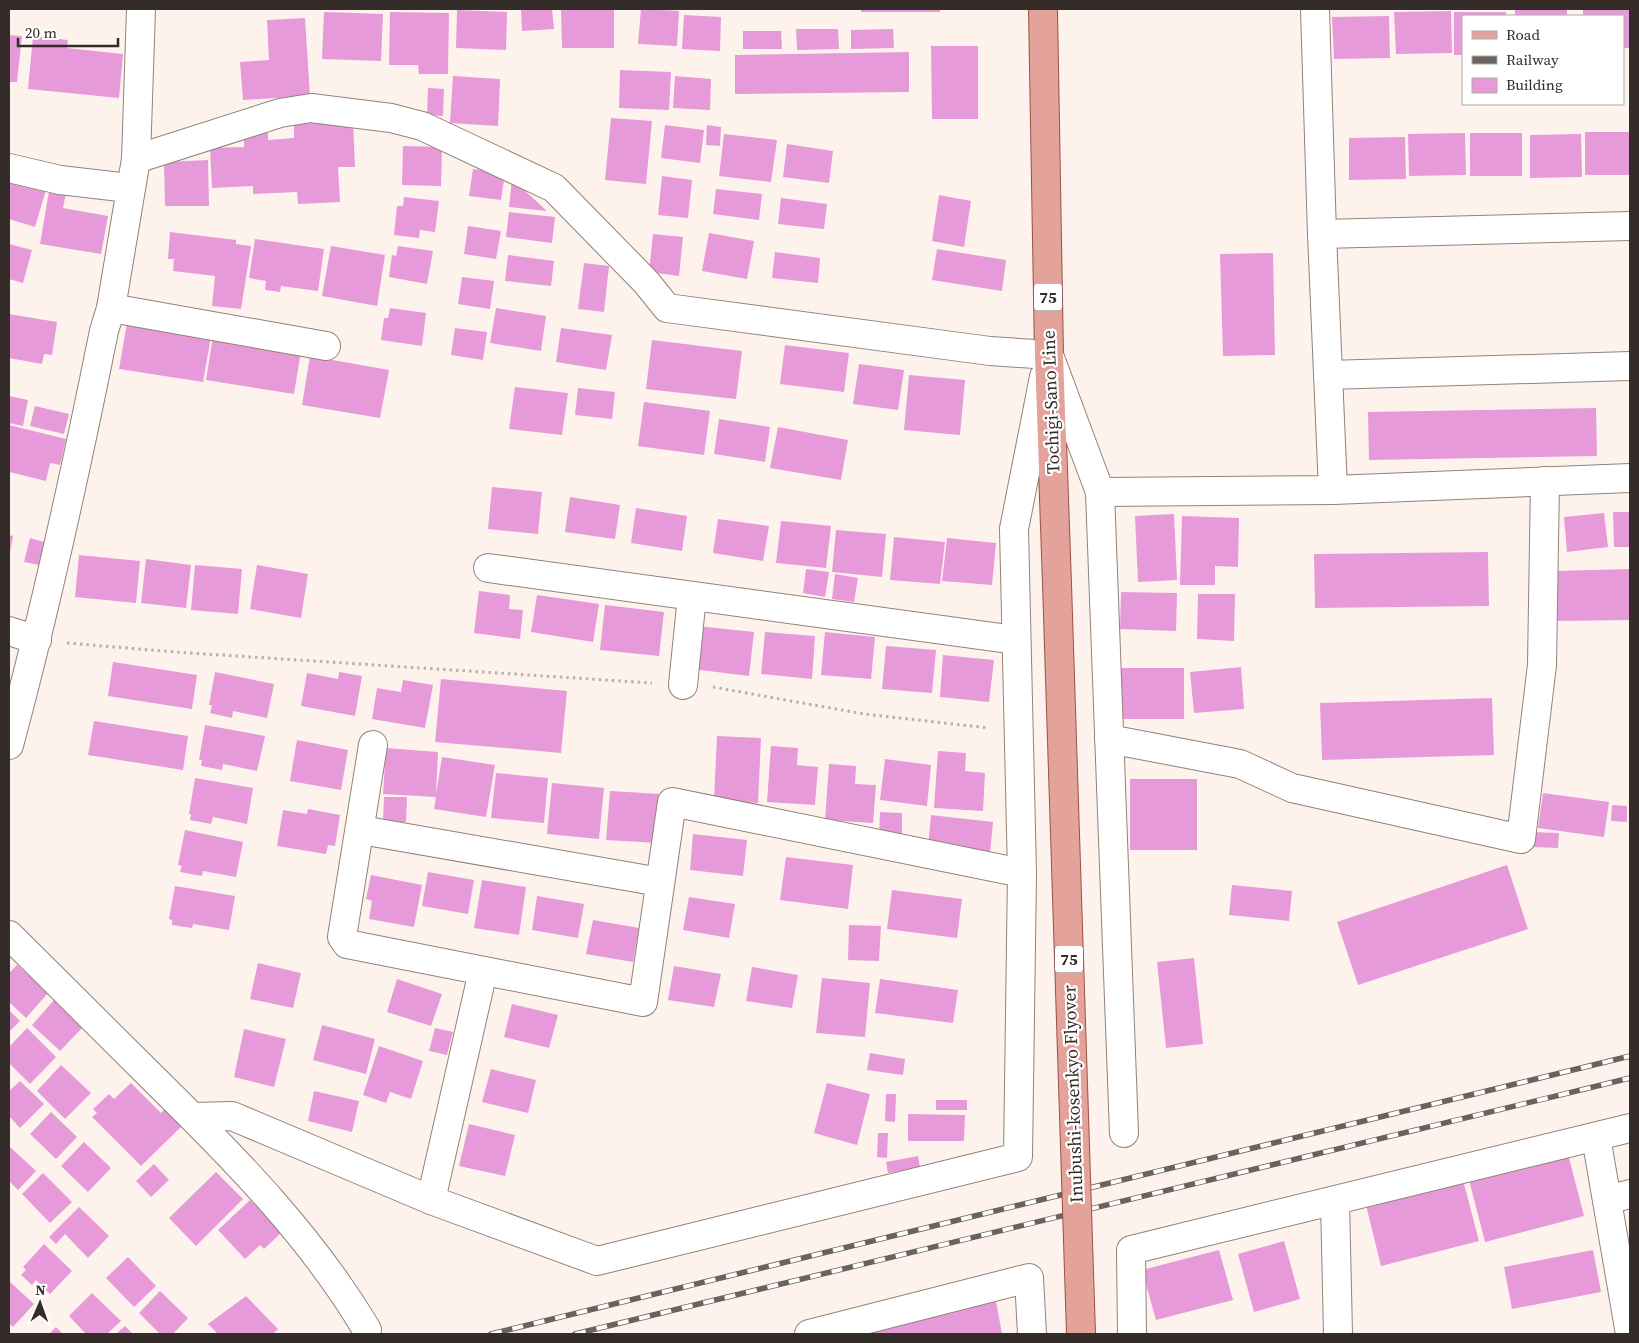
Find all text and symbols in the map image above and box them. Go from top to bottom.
scale bar [18,15,118,47]
legend [1462,15,1624,105]
text: 20 m [25,22,57,43]
text: Road [1506,24,1540,45]
text: Railway [1506,49,1559,70]
text: Building [1506,74,1563,95]
road number: 75 [1034,284,1062,310]
street label: Tochigi-Sano Line [1035,330,1066,474]
road number: 75 [1055,946,1083,972]
street label: Inubushi-kosenkyo Flyover [1056,984,1089,1203]
north arrow [15,1278,65,1328]
text: N [35,1280,46,1300]

